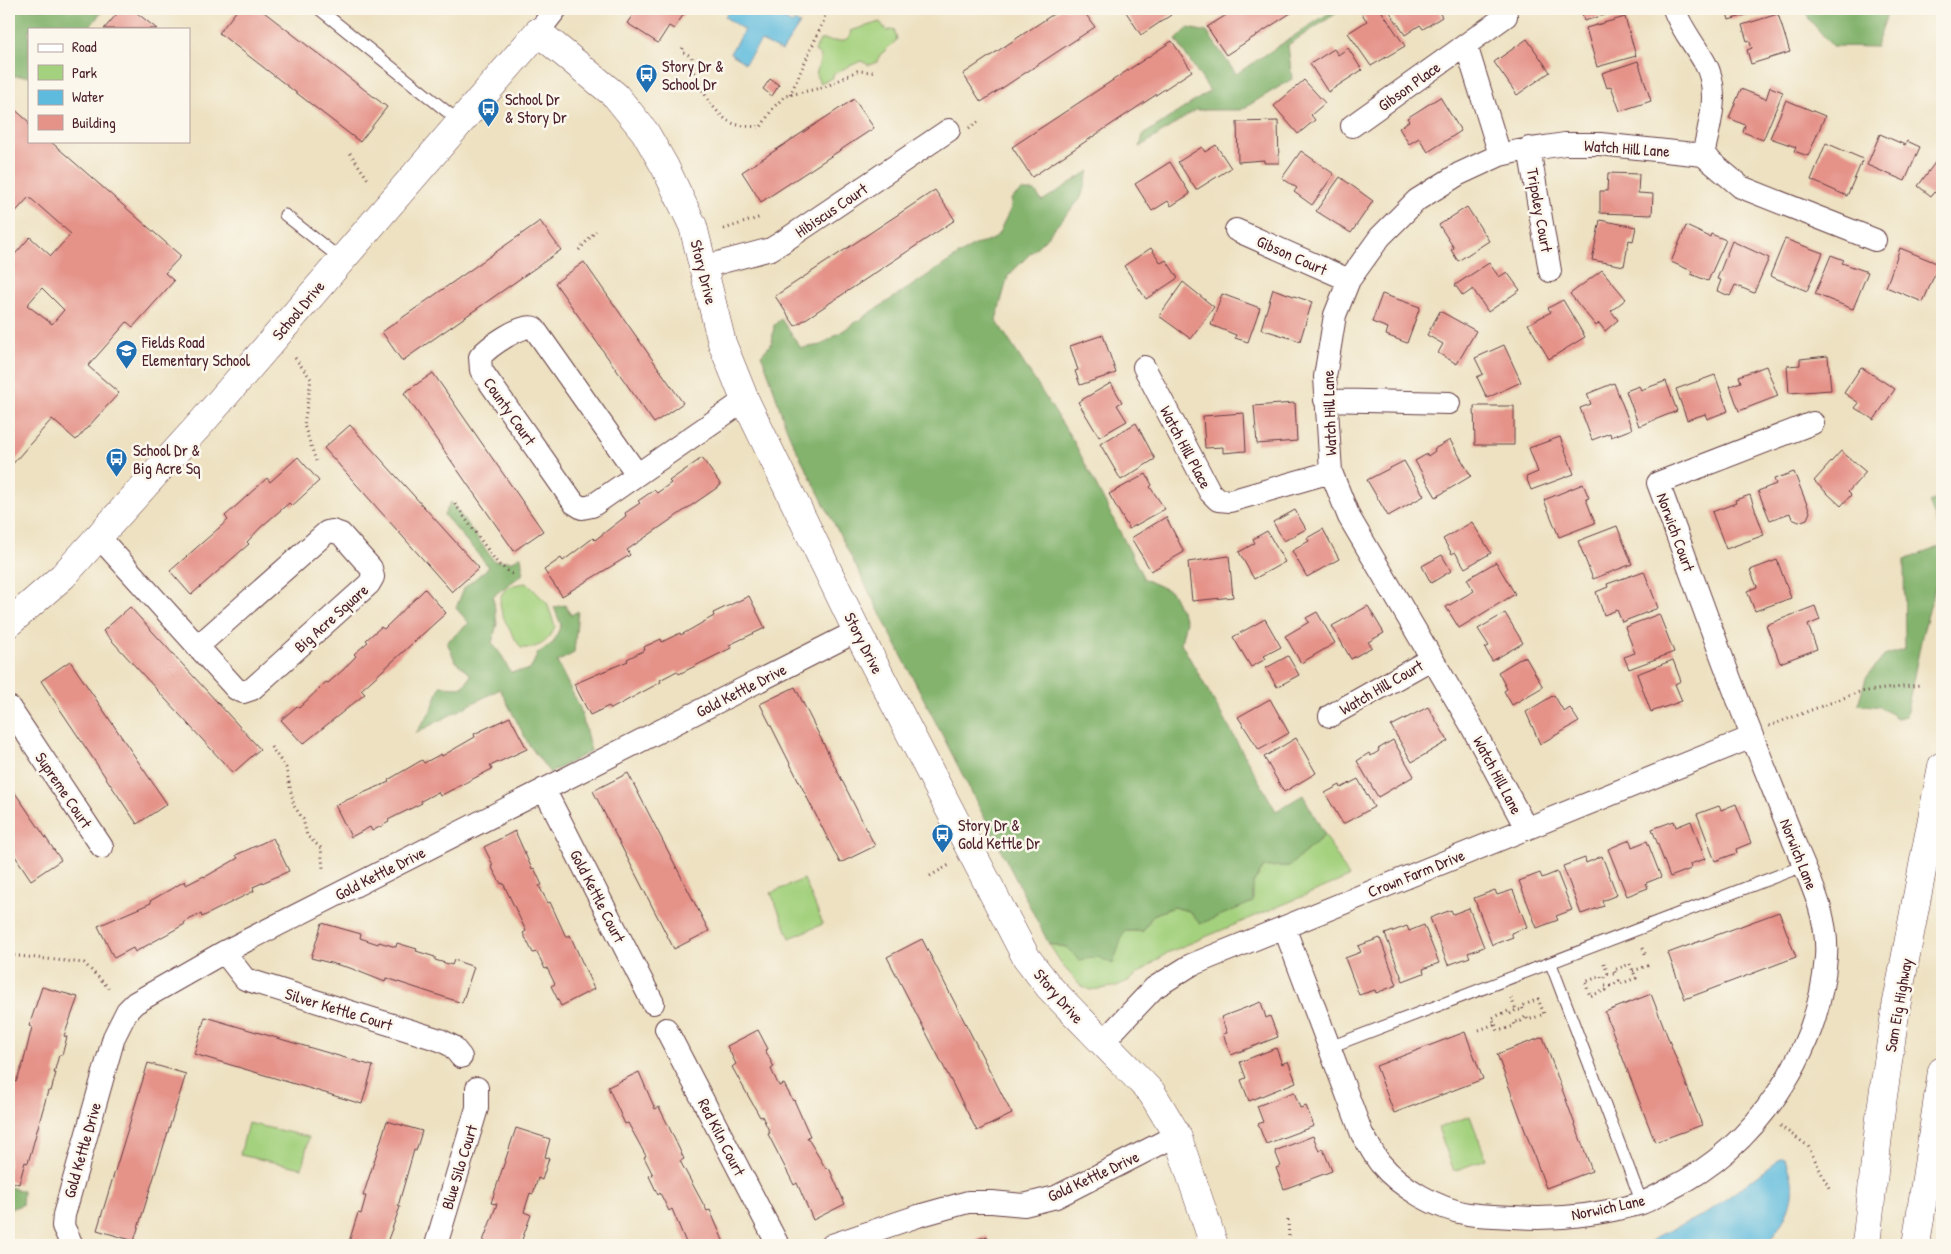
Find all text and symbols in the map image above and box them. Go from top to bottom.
legend [28,28,190,142]
text: Road [72,36,97,57]
place label: Story Dr & School Dr [662,55,724,95]
street label: Gibson Place [1373,56,1445,116]
text: Park [72,62,97,83]
bus stop icon: Story Dr & School Dr [634,63,658,94]
text: Water [72,86,104,107]
place label: School Dr & Story Dr [505,88,567,128]
bus stop icon: School Dr & Story Dr [477,96,501,127]
text: Building [72,112,116,133]
street label: Watch Hill Lane [1583,134,1671,162]
street label: Tripoley Court [1522,166,1558,254]
street label: Hibiscus Court [790,177,872,242]
street label: Gibson Court [1253,230,1331,280]
street label: Story Drive [685,237,723,307]
street label: School Drive [267,275,330,344]
place label: Fields Road Elementary School [141,331,251,371]
school or university icon: Fields Road Elementary School [114,339,138,370]
street label: Watch Hill Lane [1316,369,1341,456]
street label: County Court [479,373,542,450]
street label: Watch Hill Place [1155,402,1217,493]
place label: School Dr & Big Acre Sq [133,439,200,479]
bus stop icon: School Dr & Big Acre Sq [105,447,129,478]
street label: Norwich Court [1652,490,1701,575]
street label: Big Acre Square [289,578,373,657]
street label: Story Drive [839,609,889,678]
street label: Watch Hill Court [1335,654,1427,720]
street label: Gold Kettle Drive [692,658,790,722]
street label: Watch Hill Lane [1468,732,1528,819]
street label: Supreme Court [30,748,98,833]
place label: Story Dr & Gold Kettle Dr [958,814,1040,854]
street label: Norwich Lane [1775,815,1823,893]
bus stop icon: Story Dr & Gold Kettle Dr [930,822,954,853]
street label: Gold Kettle Drive [331,841,429,905]
street label: Crown Farm Drive [1364,843,1468,902]
street label: Gold Kettle Court [565,846,631,947]
street label: Sam Eig Highway [1879,956,1917,1054]
street label: Story Drive [1029,964,1089,1029]
street label: Silver Kettle Court [283,982,396,1036]
street label: Red Kiln Court [693,1095,751,1180]
street label: Gold Kettle Drive [58,1099,106,1200]
street label: Blue Silo Court [436,1122,482,1212]
street label: Gold Kettle Drive [1044,1145,1143,1207]
street label: Norwich Lane [1569,1188,1647,1226]

